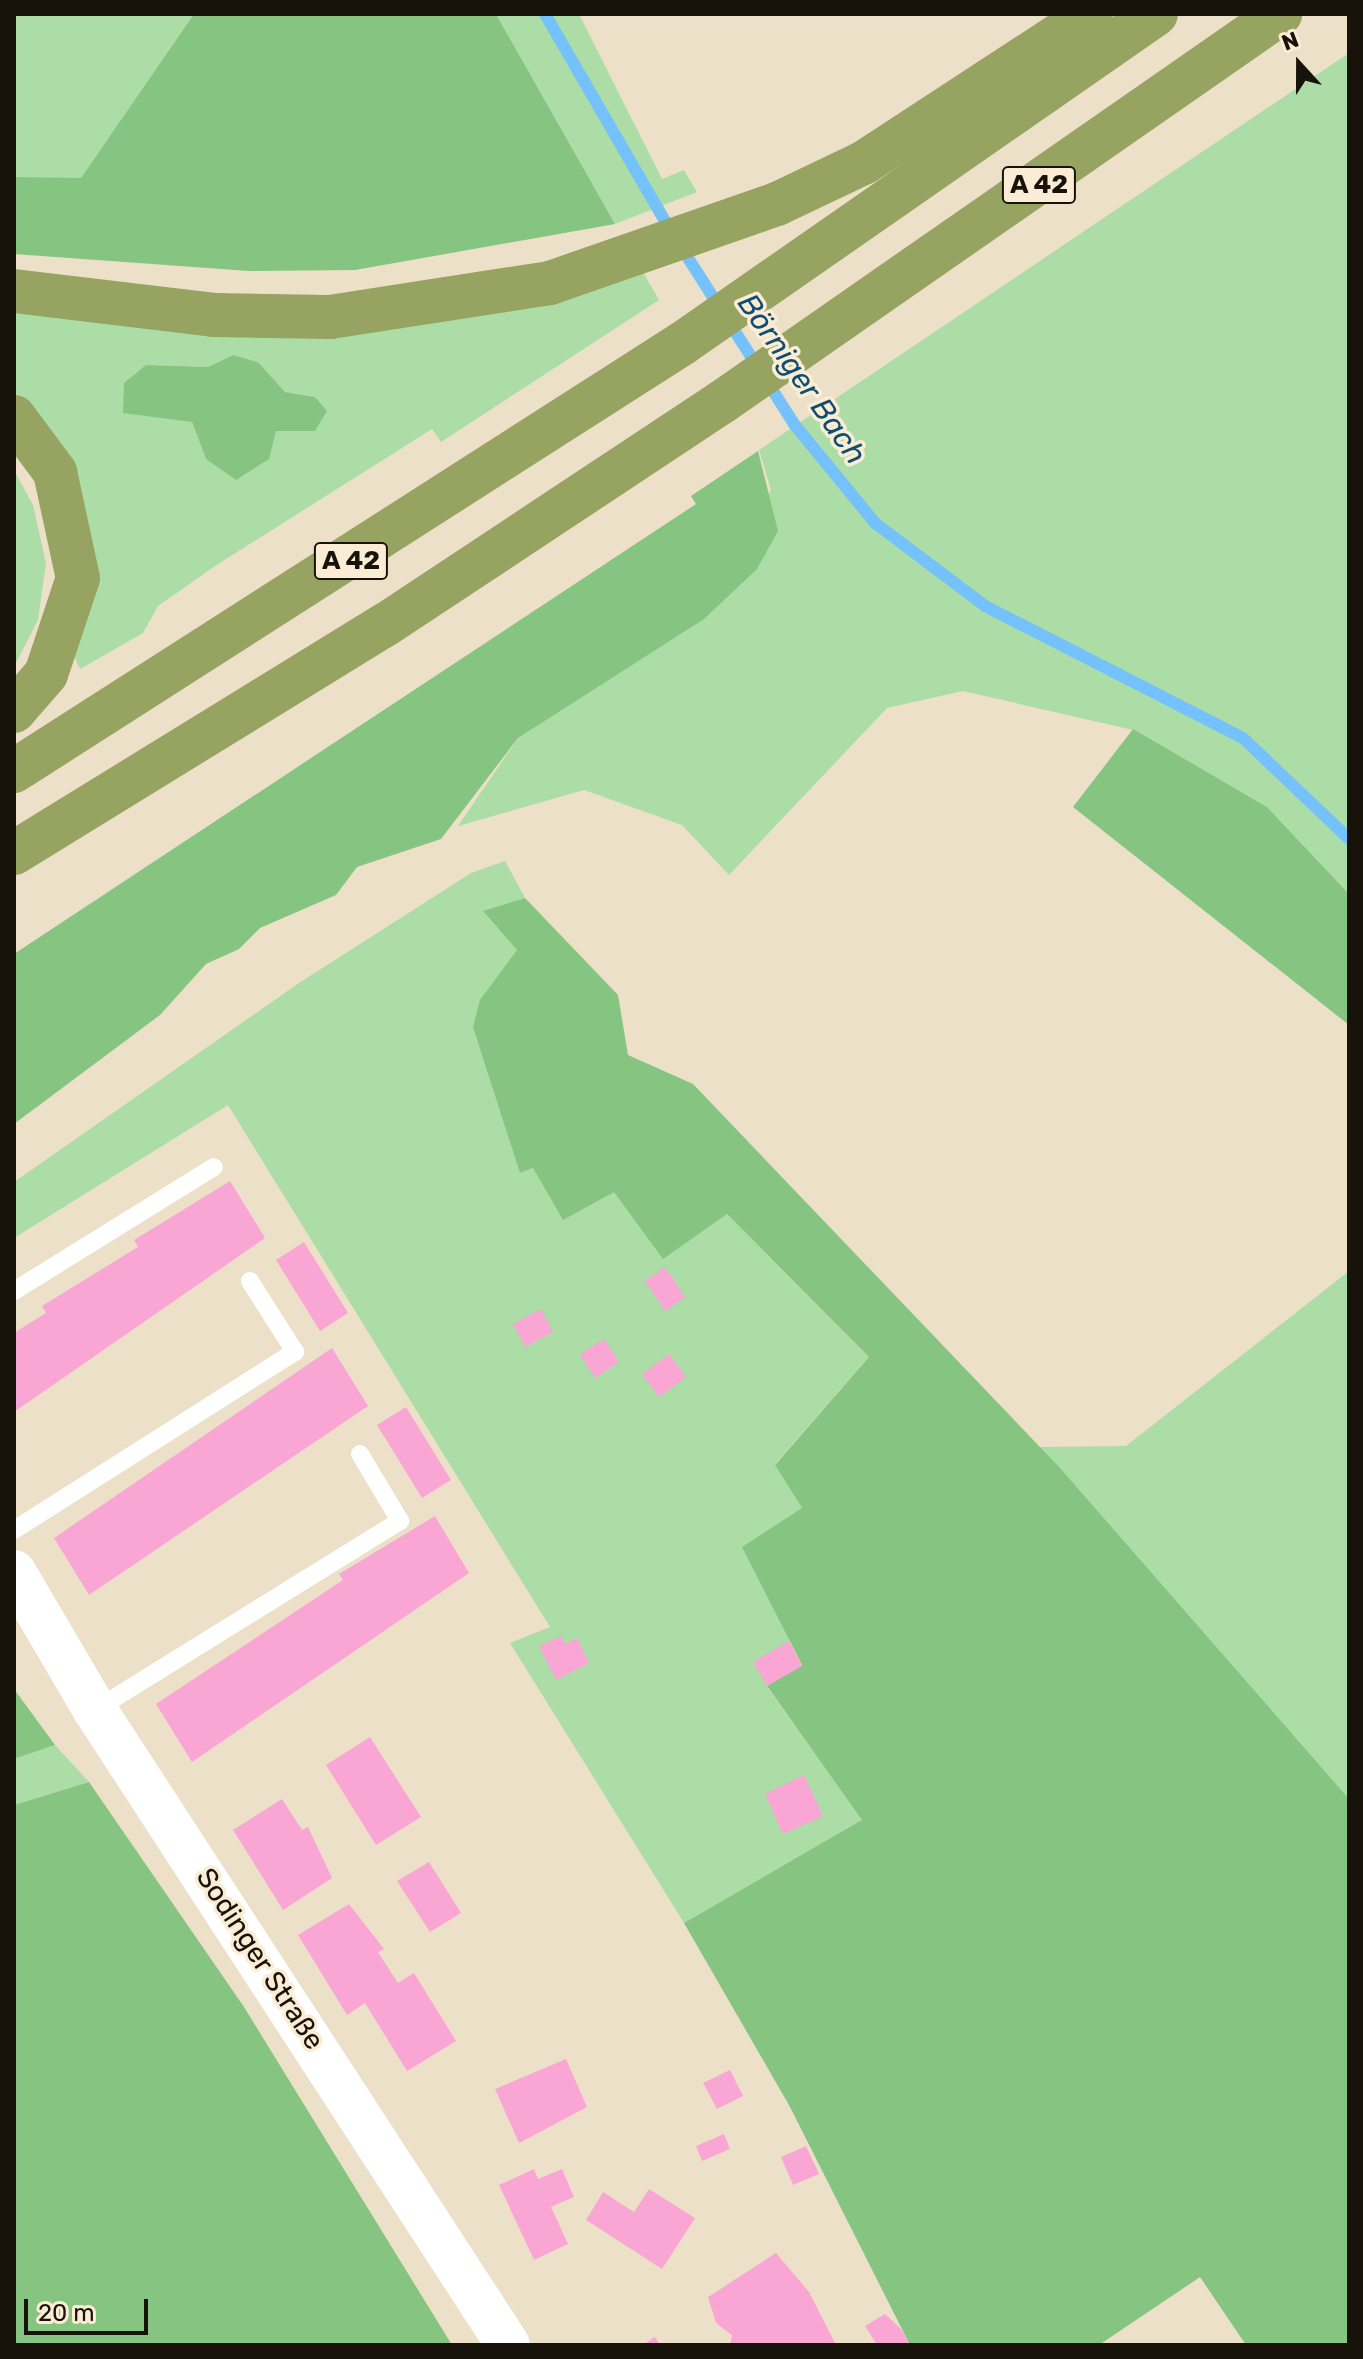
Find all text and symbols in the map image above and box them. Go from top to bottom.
north arrow [1259,24,1339,104]
text: N [1278,26,1302,57]
road number: A 42 [1001,163,1077,207]
water label: Börniger Bach [730,287,874,471]
road number: A 42 [313,539,389,583]
street label: Sodinger Straße [189,1862,331,2056]
scale bar [28,2283,152,2333]
text: 20 m [38,2299,95,2327]

